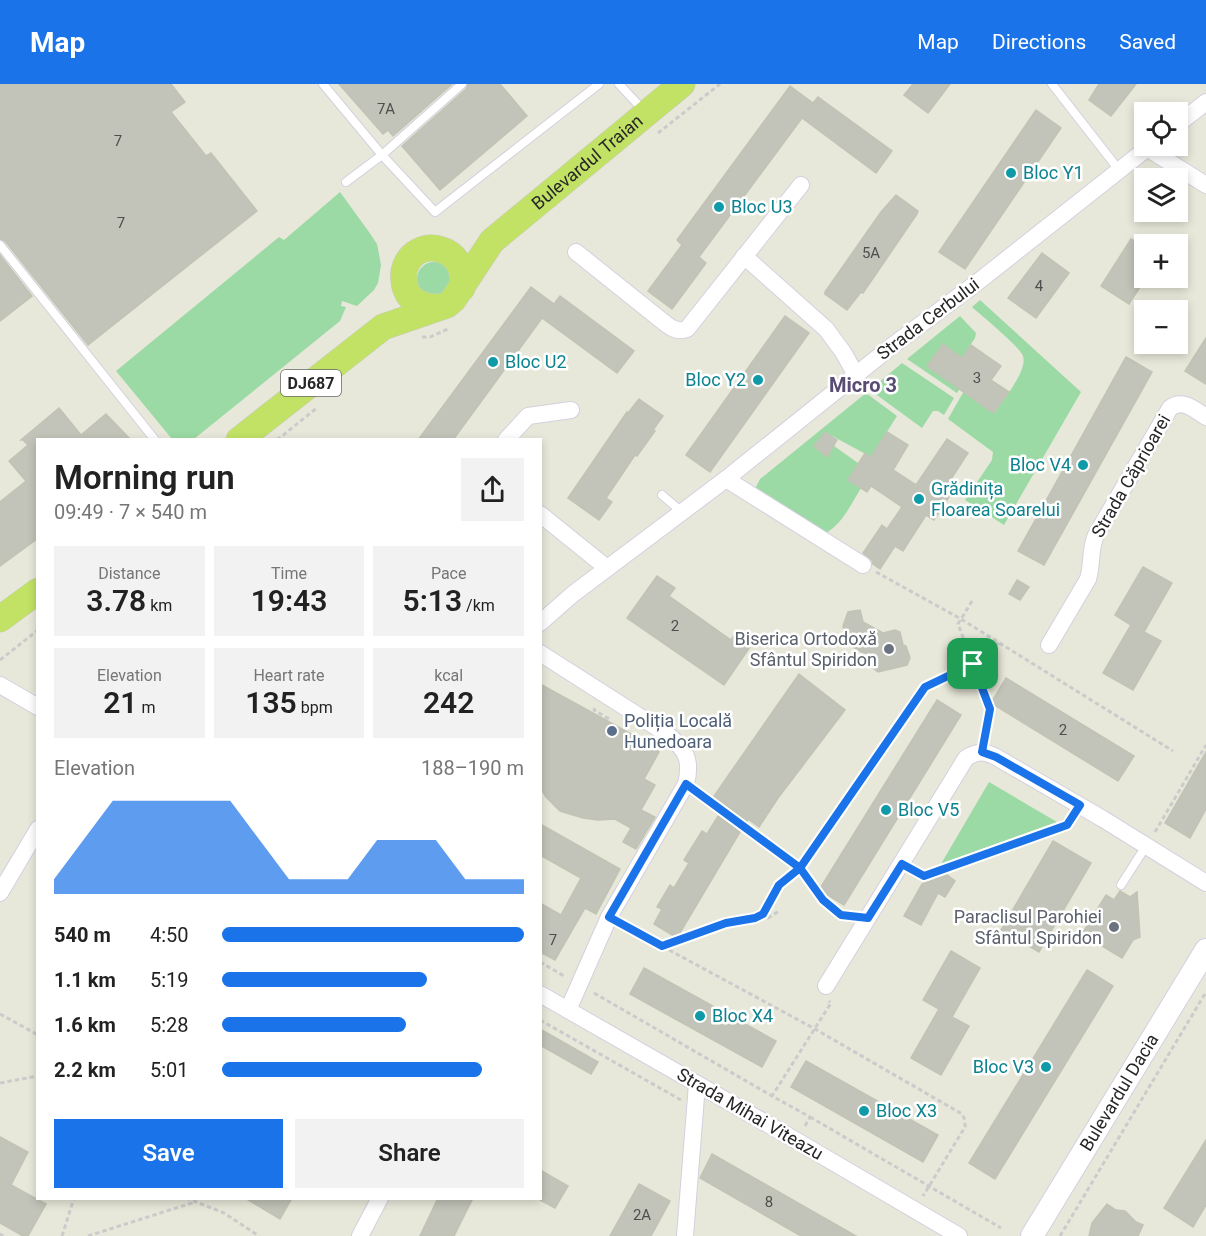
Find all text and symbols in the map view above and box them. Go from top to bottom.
text: Map [30,26,85,59]
text: Map [917,30,959,54]
text: Directions [992,30,1086,54]
text: Saved [1119,30,1176,54]
house number: 7A [377,100,395,118]
map controls [1134,102,1188,354]
button: locate [1134,102,1188,156]
street label: Bulevardul Traian [527,110,647,214]
house number: 7 [114,132,122,150]
place label: Bloc Y1 [1023,162,1084,183]
marker: Bloc Y1 [1004,166,1018,180]
button: layers [1134,168,1188,222]
place label: Bloc U3 [731,196,793,217]
marker: Bloc U3 [712,200,726,214]
house number: 7 [117,214,125,232]
button: + [1134,234,1188,288]
house number: 5A [862,244,880,262]
street label: Strada Cerbului [872,273,983,364]
house number: 4 [1035,277,1044,295]
button: − [1134,300,1188,354]
place label: Bloc U2 [505,351,567,372]
marker: Bloc U2 [486,355,500,369]
place label: Bloc Y2 [685,369,746,390]
house number: 3 [973,369,981,387]
road number: DJ687 [281,370,341,396]
marker: Bloc Y2 [751,373,765,387]
district label: Micro 3 [829,373,897,397]
street label: Strada Căprioarei [1087,411,1174,541]
place label: Bloc V4 [1010,454,1071,475]
text: Morning run [54,458,235,497]
button: share [461,458,524,521]
marker: Bloc V4 [1076,458,1090,472]
place label: Grădinița Floarea Soarelui [931,478,1060,520]
marker: Grădinița Floarea Soarelui [912,492,926,506]
text: 09:49 · 7 × 540 m [54,500,207,524]
text: Distance [98,564,160,583]
text: Time [271,564,307,583]
text: Pace [431,564,466,583]
text: 3.78 [86,583,146,618]
text: 19:43 [251,583,327,618]
text: 5:13 [403,583,462,618]
text: km [146,596,172,615]
text: /km [462,596,495,615]
house number: 2 [671,617,679,635]
place label: Biserica Ortodoxă Sfântul Spiridon [735,628,877,670]
pin [947,638,998,689]
marker: Biserica Ortodoxă Sfântul Spiridon [882,642,896,656]
icon: arrive [956,647,989,680]
text: Elevation [97,666,162,685]
text: Heart rate [253,666,325,685]
text: kcal [434,666,463,685]
text: 21 [103,685,137,720]
text: 135 [245,685,297,720]
text: 242 [423,685,474,720]
text: m [137,698,155,717]
text: bpm [297,698,333,717]
place label: Poliția Locală Hunedoara [624,710,732,752]
house number: 2 [1059,721,1067,739]
marker: Poliția Locală Hunedoara [605,724,619,738]
text: Elevation [54,756,135,780]
text: 188–190 m [421,756,524,780]
place label: Bloc V5 [898,799,959,820]
marker: Bloc V5 [879,803,893,817]
place label: Paraclisul Parohiei Sfântul Spiridon [954,906,1102,948]
marker: Paraclisul Parohiei Sfântul Spiridon [1107,920,1121,934]
text: 540 m [54,923,111,947]
text: 4:50 [150,923,189,947]
house number: 7 [549,931,557,949]
text: 1.1 km [54,968,116,992]
text: 5:19 [150,968,189,992]
place label: Bloc X4 [712,1005,773,1026]
marker: Bloc X4 [693,1009,707,1023]
text: 1.6 km [54,1013,116,1037]
text: 5:28 [150,1013,189,1037]
street label: Bulevardul Dacia [1075,1030,1163,1155]
place label: Bloc V3 [973,1056,1034,1077]
text: 2.2 km [54,1058,116,1082]
text: 5:01 [150,1058,189,1082]
marker: Bloc V3 [1039,1060,1053,1074]
street label: Strada Mihai Viteazu [674,1063,827,1164]
place label: Bloc X3 [876,1100,937,1121]
marker: Bloc X3 [857,1104,871,1118]
button: Save [54,1119,283,1188]
button: Share [295,1119,524,1188]
house number: 8 [765,1193,773,1211]
house number: 2A [633,1206,651,1224]

